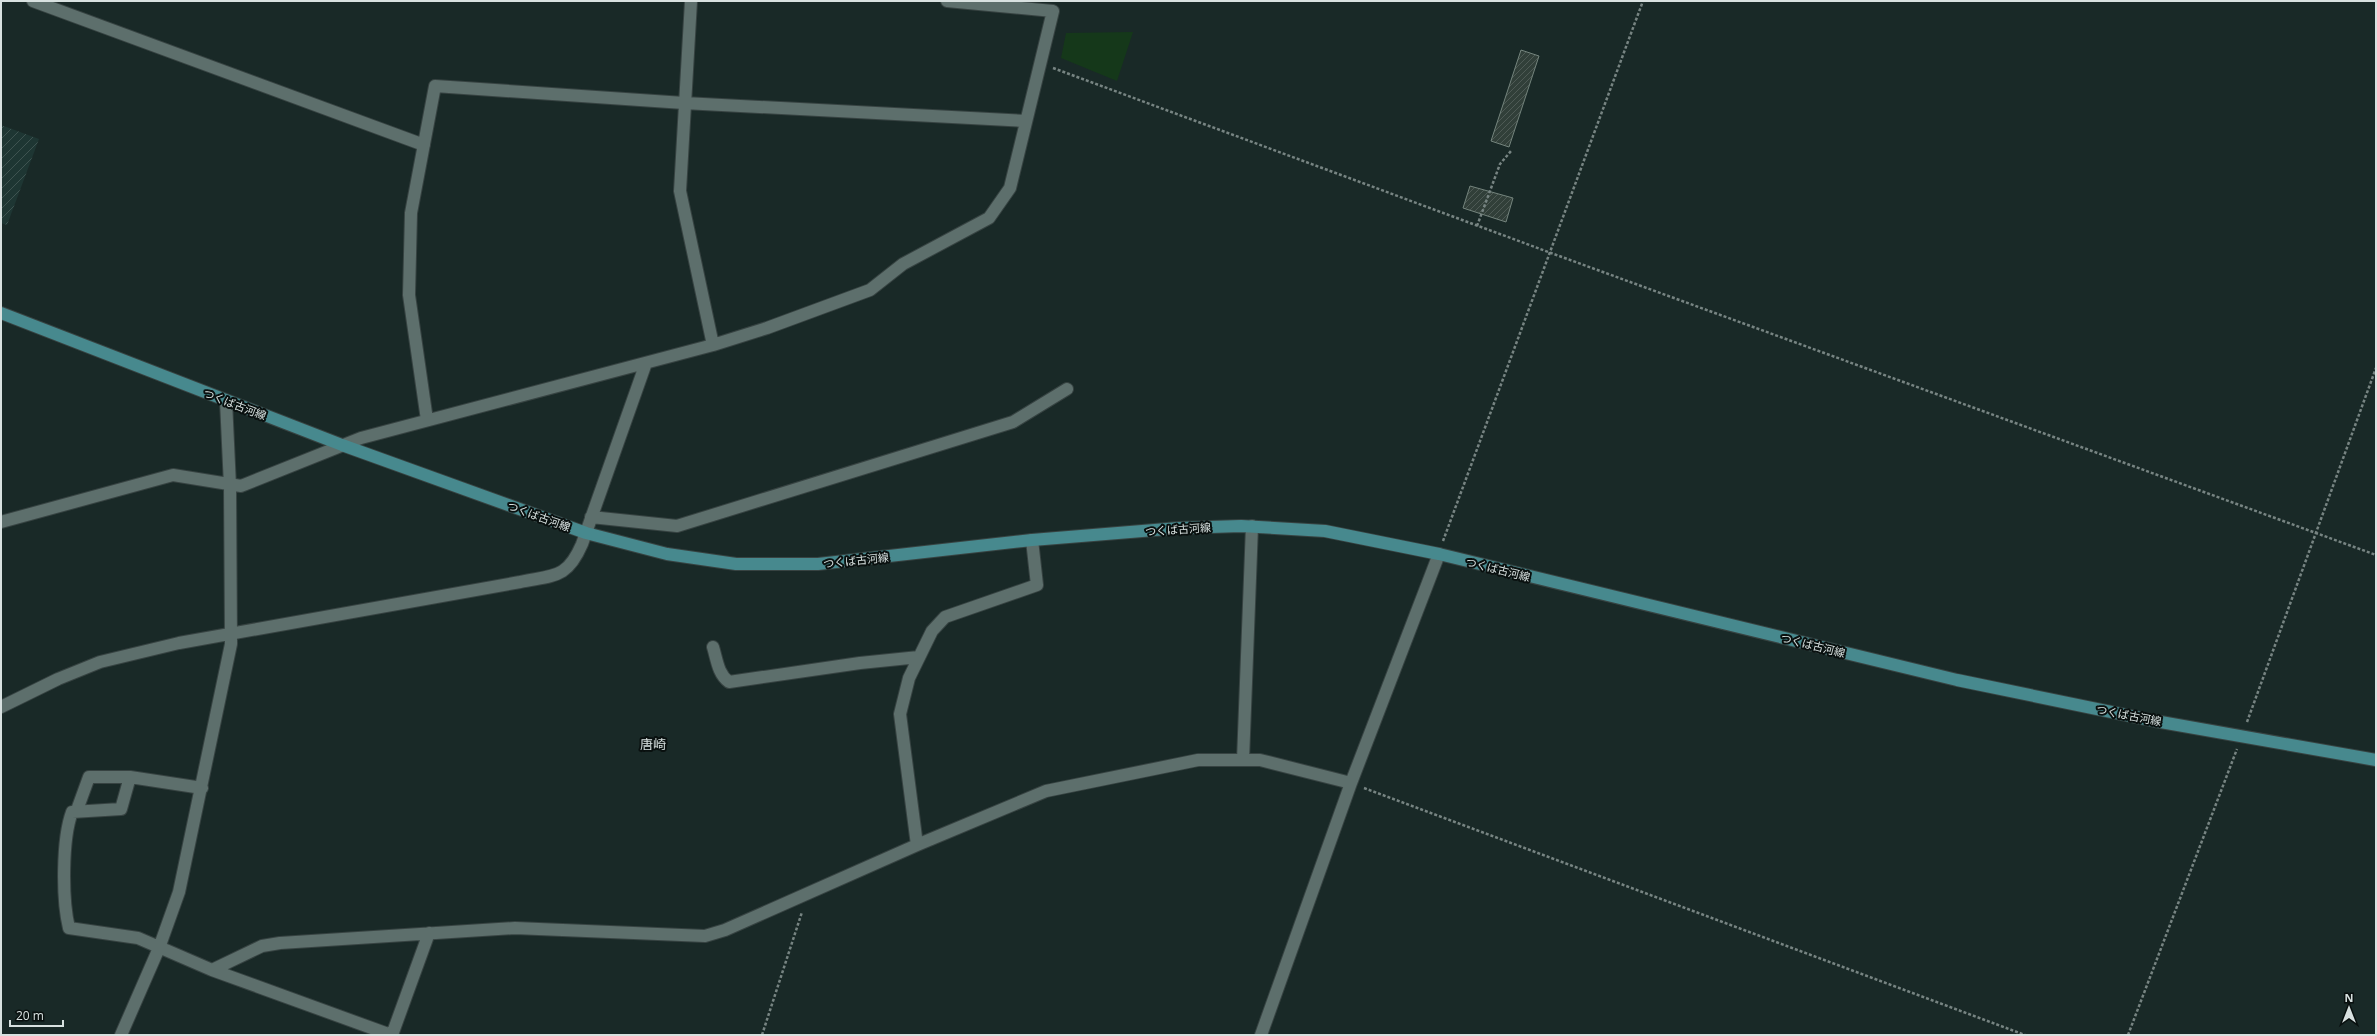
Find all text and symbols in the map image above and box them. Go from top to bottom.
street label: つくば古河線 [202,385,268,423]
street label: つくば古河線 [505,498,573,534]
street label: つくば古河線 [1145,519,1211,539]
street label: つくば古河線 [822,549,890,571]
street label: つくば古河線 [1464,554,1532,584]
street label: つくば古河線 [1779,630,1847,660]
street label: つくば古河線 [2095,701,2163,729]
district label: 唐崎 [640,735,666,753]
north arrow [2329,988,2369,1028]
text: N [2345,990,2353,1005]
scale bar [10,1002,63,1028]
text: 20 m [16,1007,44,1024]

